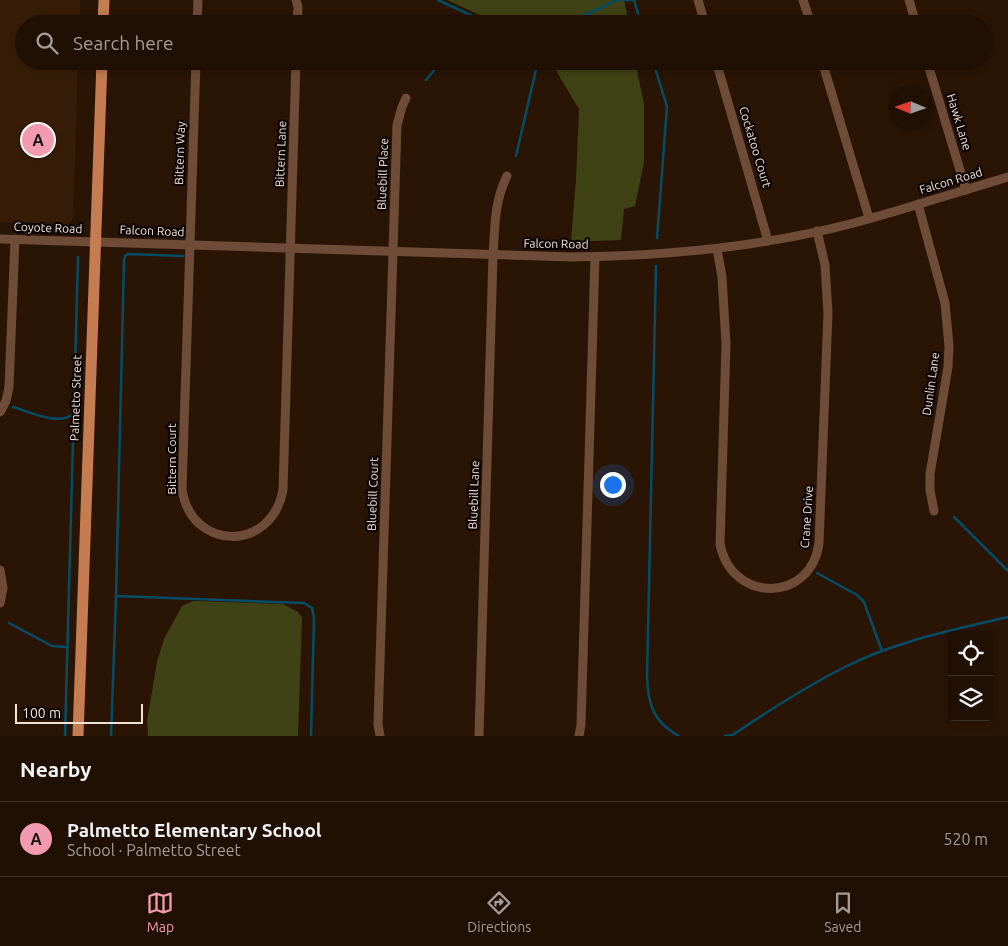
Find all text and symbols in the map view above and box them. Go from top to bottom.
search box [15,15,993,70]
icon: search [33,29,61,57]
text: Search here [73,32,173,54]
north arrow [888,85,933,130]
street label: Hawk Lane [945,92,974,152]
street label: Cockatoo Court [737,105,774,189]
pin: A [22,121,54,159]
street label: Bittern Way [172,121,187,185]
street label: Bittern Lane [273,121,288,187]
street label: Bluebill Place [375,138,390,210]
street label: Falcon Road [918,165,984,196]
street label: Coyote Road [13,220,83,235]
street label: Falcon Road [119,223,185,238]
street label: Falcon Road [523,236,589,251]
street label: Dunlin Lane [920,352,941,416]
street label: Palmetto Street [68,354,84,441]
street label: Bittern Court [165,423,178,495]
street label: Bluebill Court [365,457,380,531]
street label: Bluebill Lane [466,460,481,530]
your location [600,472,626,498]
street label: Crane Drive [798,485,815,549]
map controls [948,631,993,721]
button: locate [948,631,993,676]
button: layers [948,676,993,721]
scale bar [15,701,142,724]
text: 100 m [22,705,61,721]
text: Nearby [20,757,91,781]
text: Palmetto Elementary School [67,819,322,841]
text: A [30,830,42,848]
text: 520 m [943,830,988,848]
text: School · Palmetto Street [67,841,241,859]
tab: Map [146,889,174,935]
tab: Directions [467,889,531,935]
tab: Saved [824,889,862,935]

